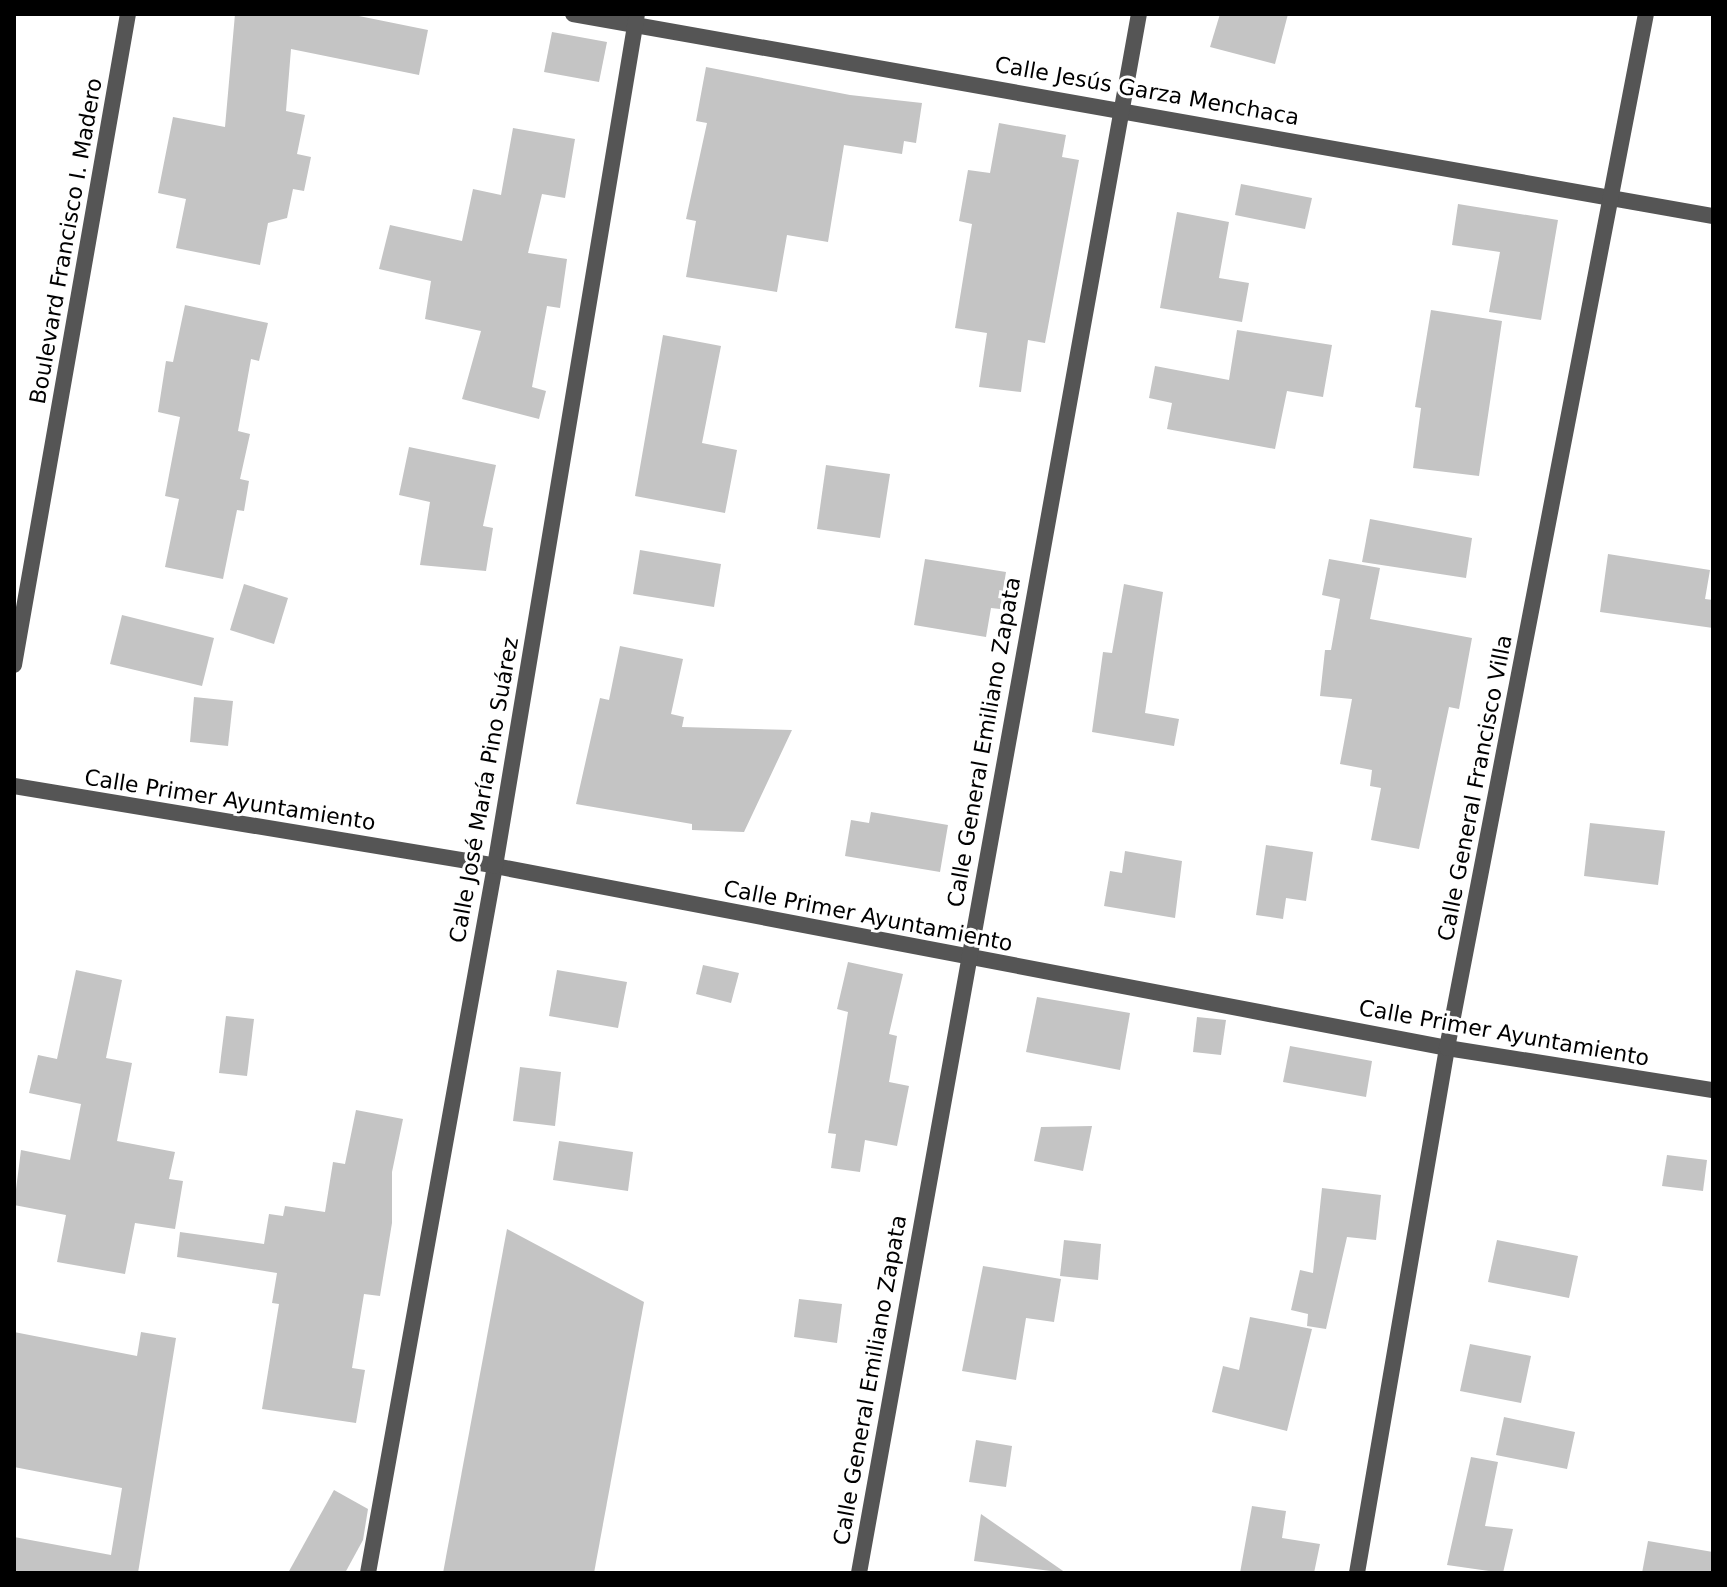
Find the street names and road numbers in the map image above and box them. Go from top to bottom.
street label: Calle Jesús Garza Menchaca [993,51,1301,131]
street label: Boulevard Francisco I. Madero [24,76,108,406]
street label: Calle General Emiliano Zapata [942,575,1026,909]
street label: Calle General Francisco Villa [1432,633,1518,943]
street label: Calle José María Pino Suárez [444,635,524,945]
street label: Calle Primer Ayuntamiento [83,764,377,836]
street label: Calle Primer Ayuntamiento [721,875,1015,957]
street label: Calle Primer Ayuntamiento [1357,994,1651,1072]
street label: Calle General Emiliano Zapata [828,1213,912,1547]

